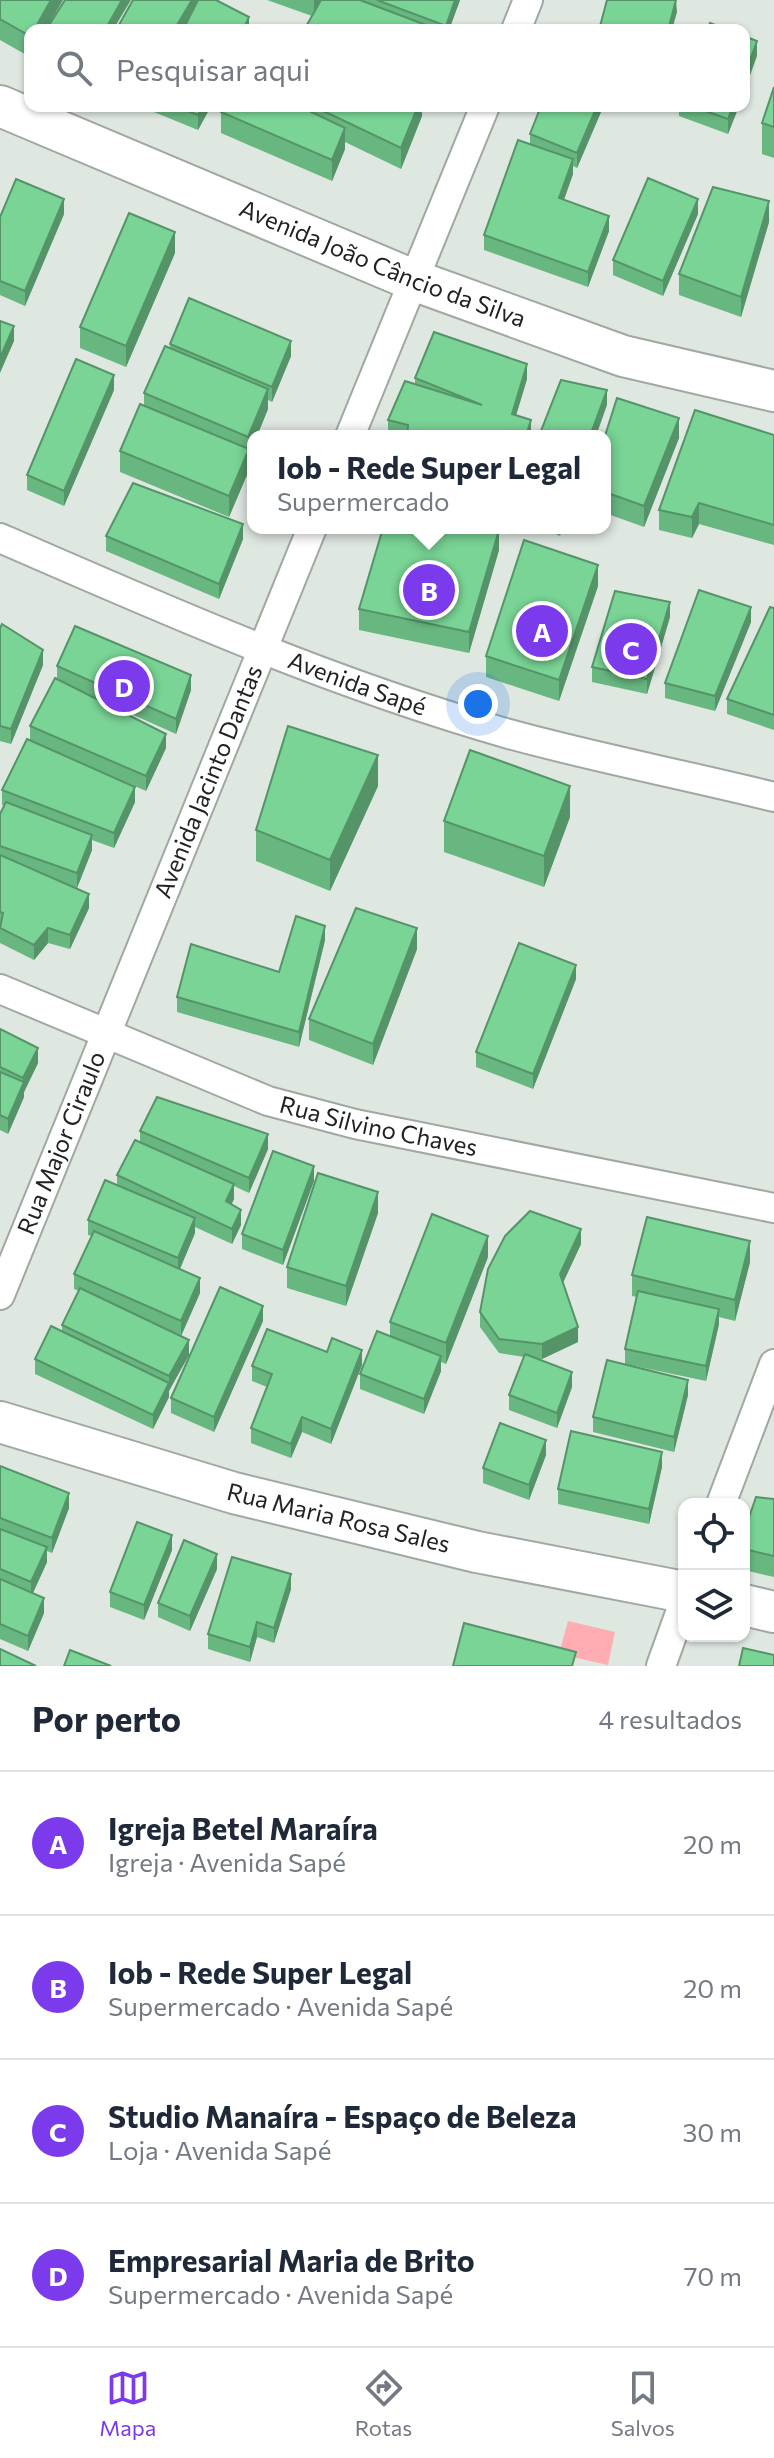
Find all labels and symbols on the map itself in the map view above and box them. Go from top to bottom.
street label: Avenida João Câncio da Silva [236,193,530,333]
pin: B [403,560,455,620]
pin: A [516,601,568,661]
pin: C [605,619,657,679]
street label: Avenida Sapé [284,645,430,721]
pin: D [98,656,150,716]
street label: Avenida Jacinto Dantas [147,661,268,902]
your location [458,684,498,724]
street label: Rua Major Ciraulo [10,1047,111,1238]
street label: Rua Silvino Chaves [277,1089,480,1161]
street label: Rua Maria Rosa Sales [224,1476,453,1558]

